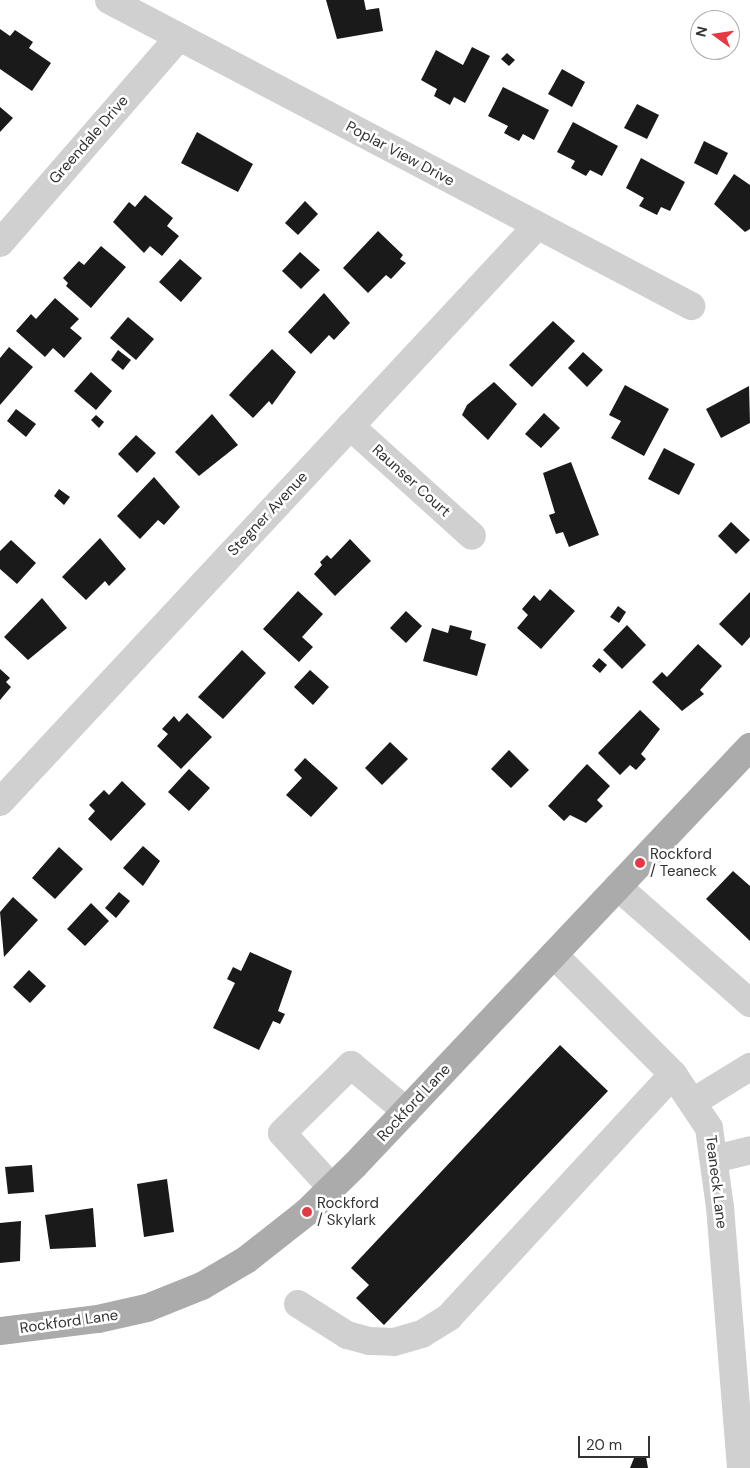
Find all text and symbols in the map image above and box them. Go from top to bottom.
north arrow [690,10,740,60]
text: N [691,24,711,39]
street label: Greendale Drive [46,92,132,188]
street label: Poplar View Drive [343,118,457,190]
street label: Raunser Court [368,441,454,521]
street label: Stegner Avenue [224,468,312,560]
place label: Rockford / Teaneck [650,845,717,880]
marker: Rockford / Teaneck [634,857,646,869]
street label: Rockford Lane [374,1061,454,1145]
street label: Teaneck Lane [701,1134,731,1230]
place label: Rockford / Skylark [317,1194,379,1229]
marker: Rockford / Skylark [301,1206,313,1218]
street label: Rockford Lane [19,1306,119,1338]
scale bar [580,1426,652,1458]
text: 20 m [586,1435,622,1455]

